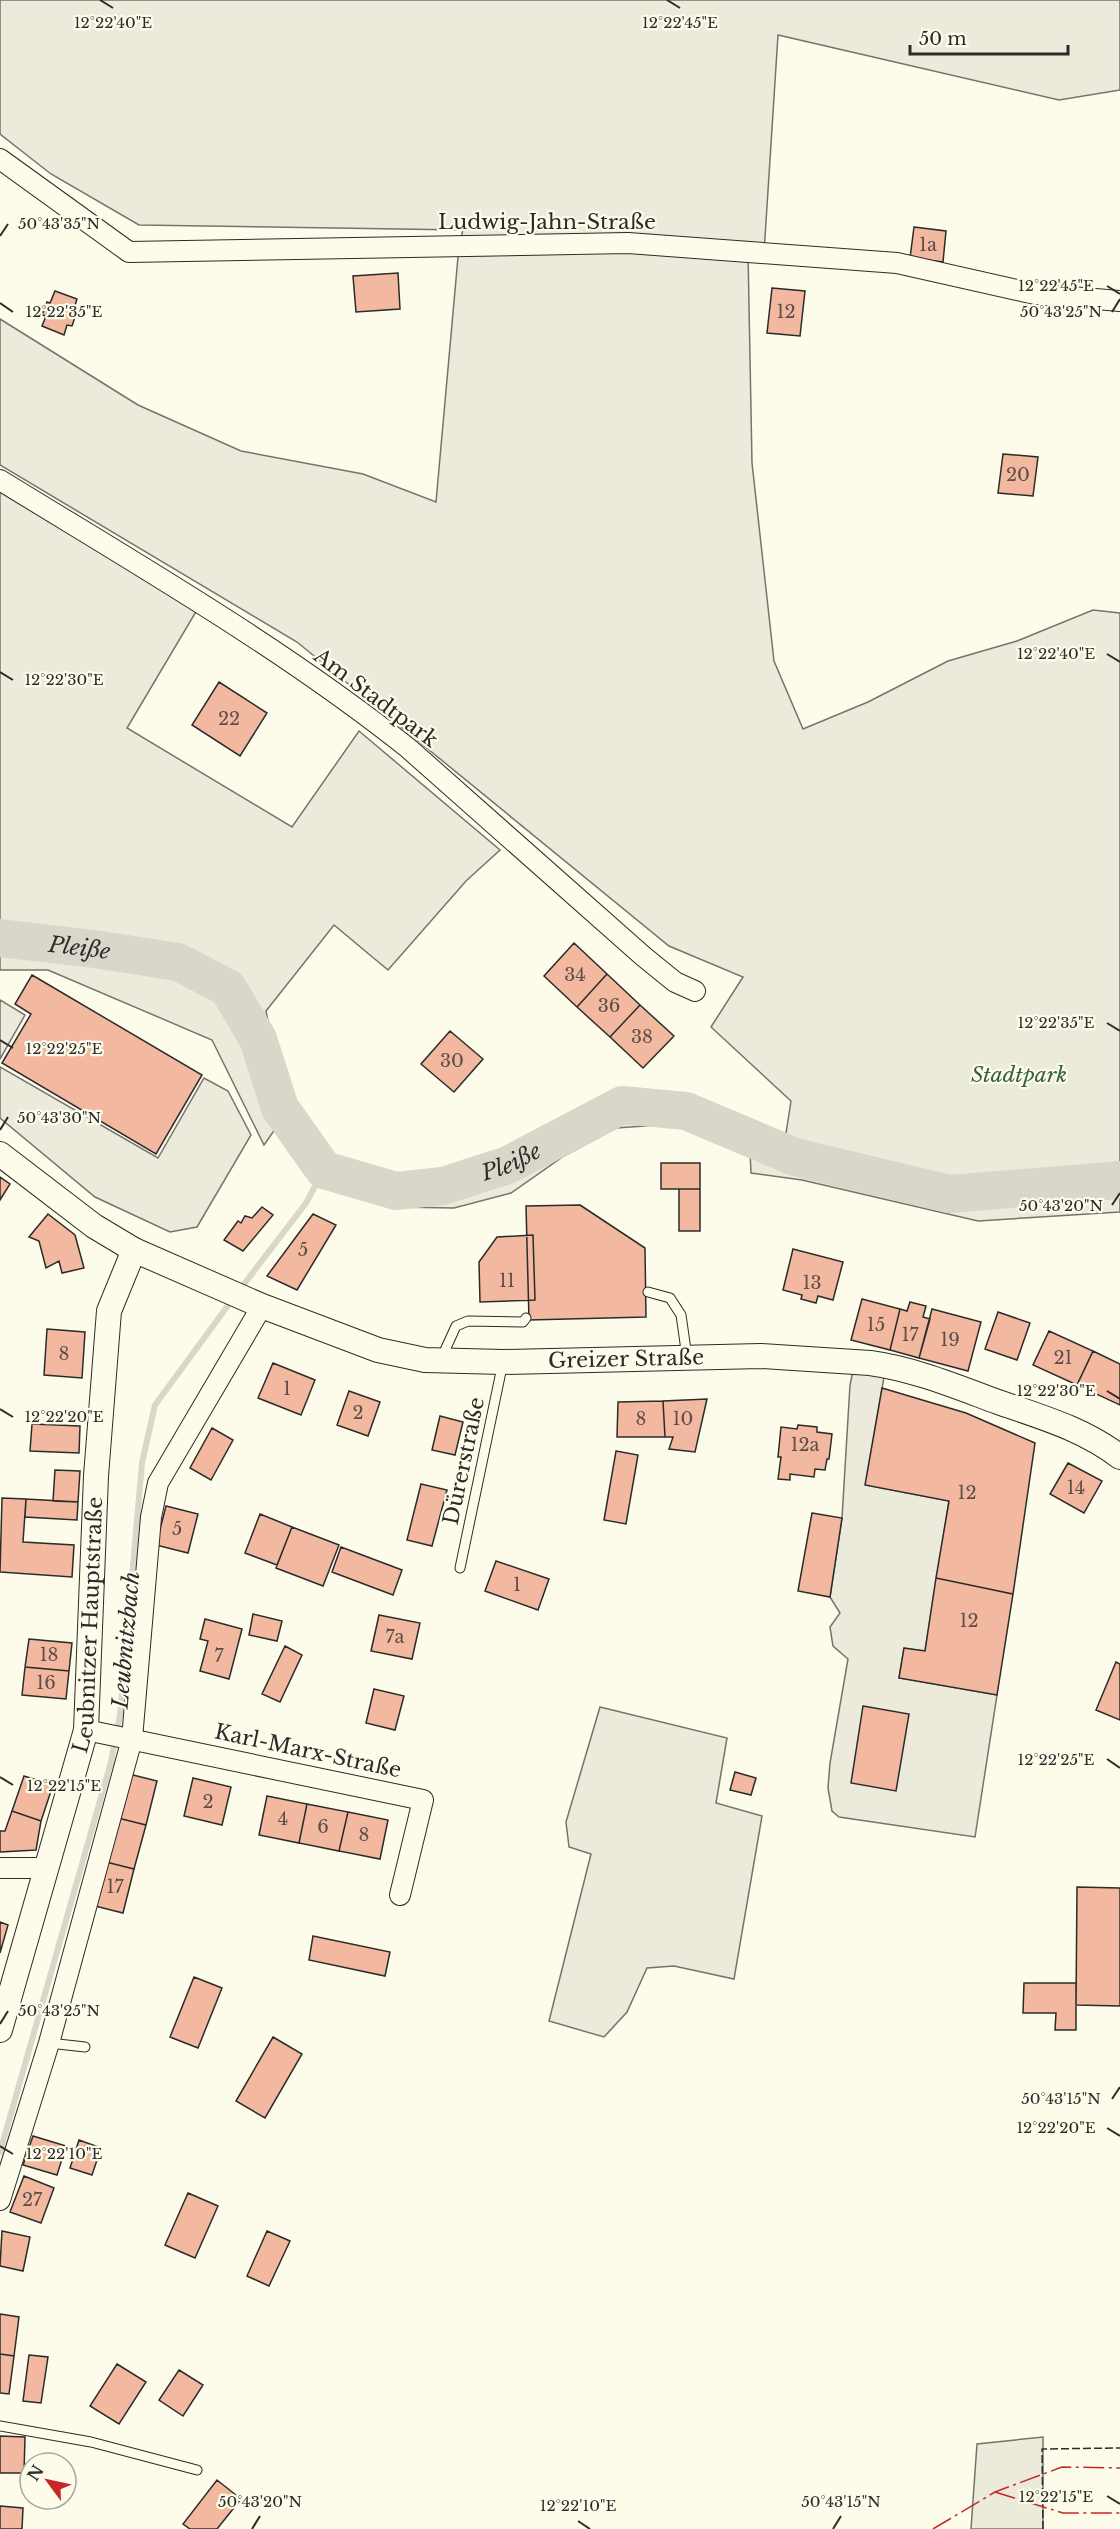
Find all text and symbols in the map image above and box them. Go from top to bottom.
text: 12°22'40"E [74,13,152,32]
text: 12°22'45"E [642,13,718,32]
scale bar [910,18,1068,56]
text: 50 m [919,28,967,50]
street label: Ludwig-Jahn-Straße [438,209,656,235]
text: 50°43'35"N [18,214,100,233]
house number: 1a [919,234,937,256]
text: 12°22'45"E [1018,276,1094,295]
house number: 12 [776,301,796,323]
text: 12°22'35"E [26,302,103,321]
text: 50°43'25"N [1020,302,1102,321]
house number: 20 [1006,464,1030,486]
street label: Am Stadtpark [308,642,443,753]
text: 12°22'40"E [1017,644,1095,663]
text: 12°22'30"E [24,670,104,689]
house number: 22 [218,708,240,730]
water label: Pleiße [46,930,112,965]
house number: 34 [564,964,586,986]
house number: 36 [598,995,620,1017]
text: 12°22'35"E [1018,1013,1095,1032]
house number: 38 [631,1026,653,1048]
text: 12°22'25"E [26,1039,103,1058]
house number: 30 [440,1050,464,1072]
park label: Stadtpark [971,1062,1067,1088]
text: 50°43'30"N [17,1108,101,1127]
water label: Pleiße [477,1137,545,1187]
text: 50°43'20"N [1019,1196,1103,1215]
house number: 5 [298,1239,308,1261]
house number: 11 [499,1270,515,1292]
house number: 13 [802,1272,822,1294]
house number: 15 [867,1314,885,1336]
house number: 17 [901,1324,919,1346]
house number: 19 [940,1329,960,1351]
house number: 8 [59,1343,69,1365]
street label: Greizer Straße [548,1344,704,1374]
house number: 21 [1053,1347,1073,1369]
house number: 1 [283,1378,291,1400]
text: 12°22'30"E [1016,1381,1096,1400]
street label: Dürerstraße [438,1395,490,1527]
house number: 2 [352,1402,364,1424]
text: 12°22'20"E [24,1407,104,1426]
house number: 8 [636,1408,646,1430]
house number: 10 [673,1408,693,1430]
house number: 12a [790,1434,820,1456]
house number: 14 [1067,1477,1085,1499]
house number: 12 [957,1482,977,1504]
street label: Leubnitzer Hauptstraße [67,1496,108,1756]
house number: 5 [172,1518,182,1540]
water label: Leubnitzbach [106,1570,145,1711]
house number: 1 [513,1574,521,1596]
house number: 12 [959,1610,979,1632]
house number: 7a [385,1626,405,1648]
house number: 18 [40,1644,58,1666]
house number: 7 [214,1645,224,1667]
house number: 16 [36,1672,56,1694]
street label: Karl-Marx-Straße [212,1719,404,1783]
text: 12°22'25"E [1018,1750,1095,1769]
text: 12°22'15"E [27,1776,101,1795]
house number: 2 [202,1791,214,1813]
house number: 4 [278,1808,288,1830]
house number: 6 [317,1816,329,1838]
house number: 8 [359,1824,369,1846]
house number: 17 [106,1876,124,1898]
text: 50°43'25"N [18,2001,100,2020]
text: 50°43'15"N [1021,2089,1101,2108]
text: 12°22'20"E [1016,2118,1096,2137]
text: 12°22'10"E [26,2144,102,2163]
house number: 27 [22,2189,43,2211]
north arrow [18,2451,78,2511]
text: N [23,2461,48,2485]
text: 12°22'15"E [1019,2487,1093,2506]
text: 50°43'20"N [218,2492,302,2511]
text: 50°43'15"N [801,2492,881,2511]
text: 12°22'10"E [540,2496,616,2515]

